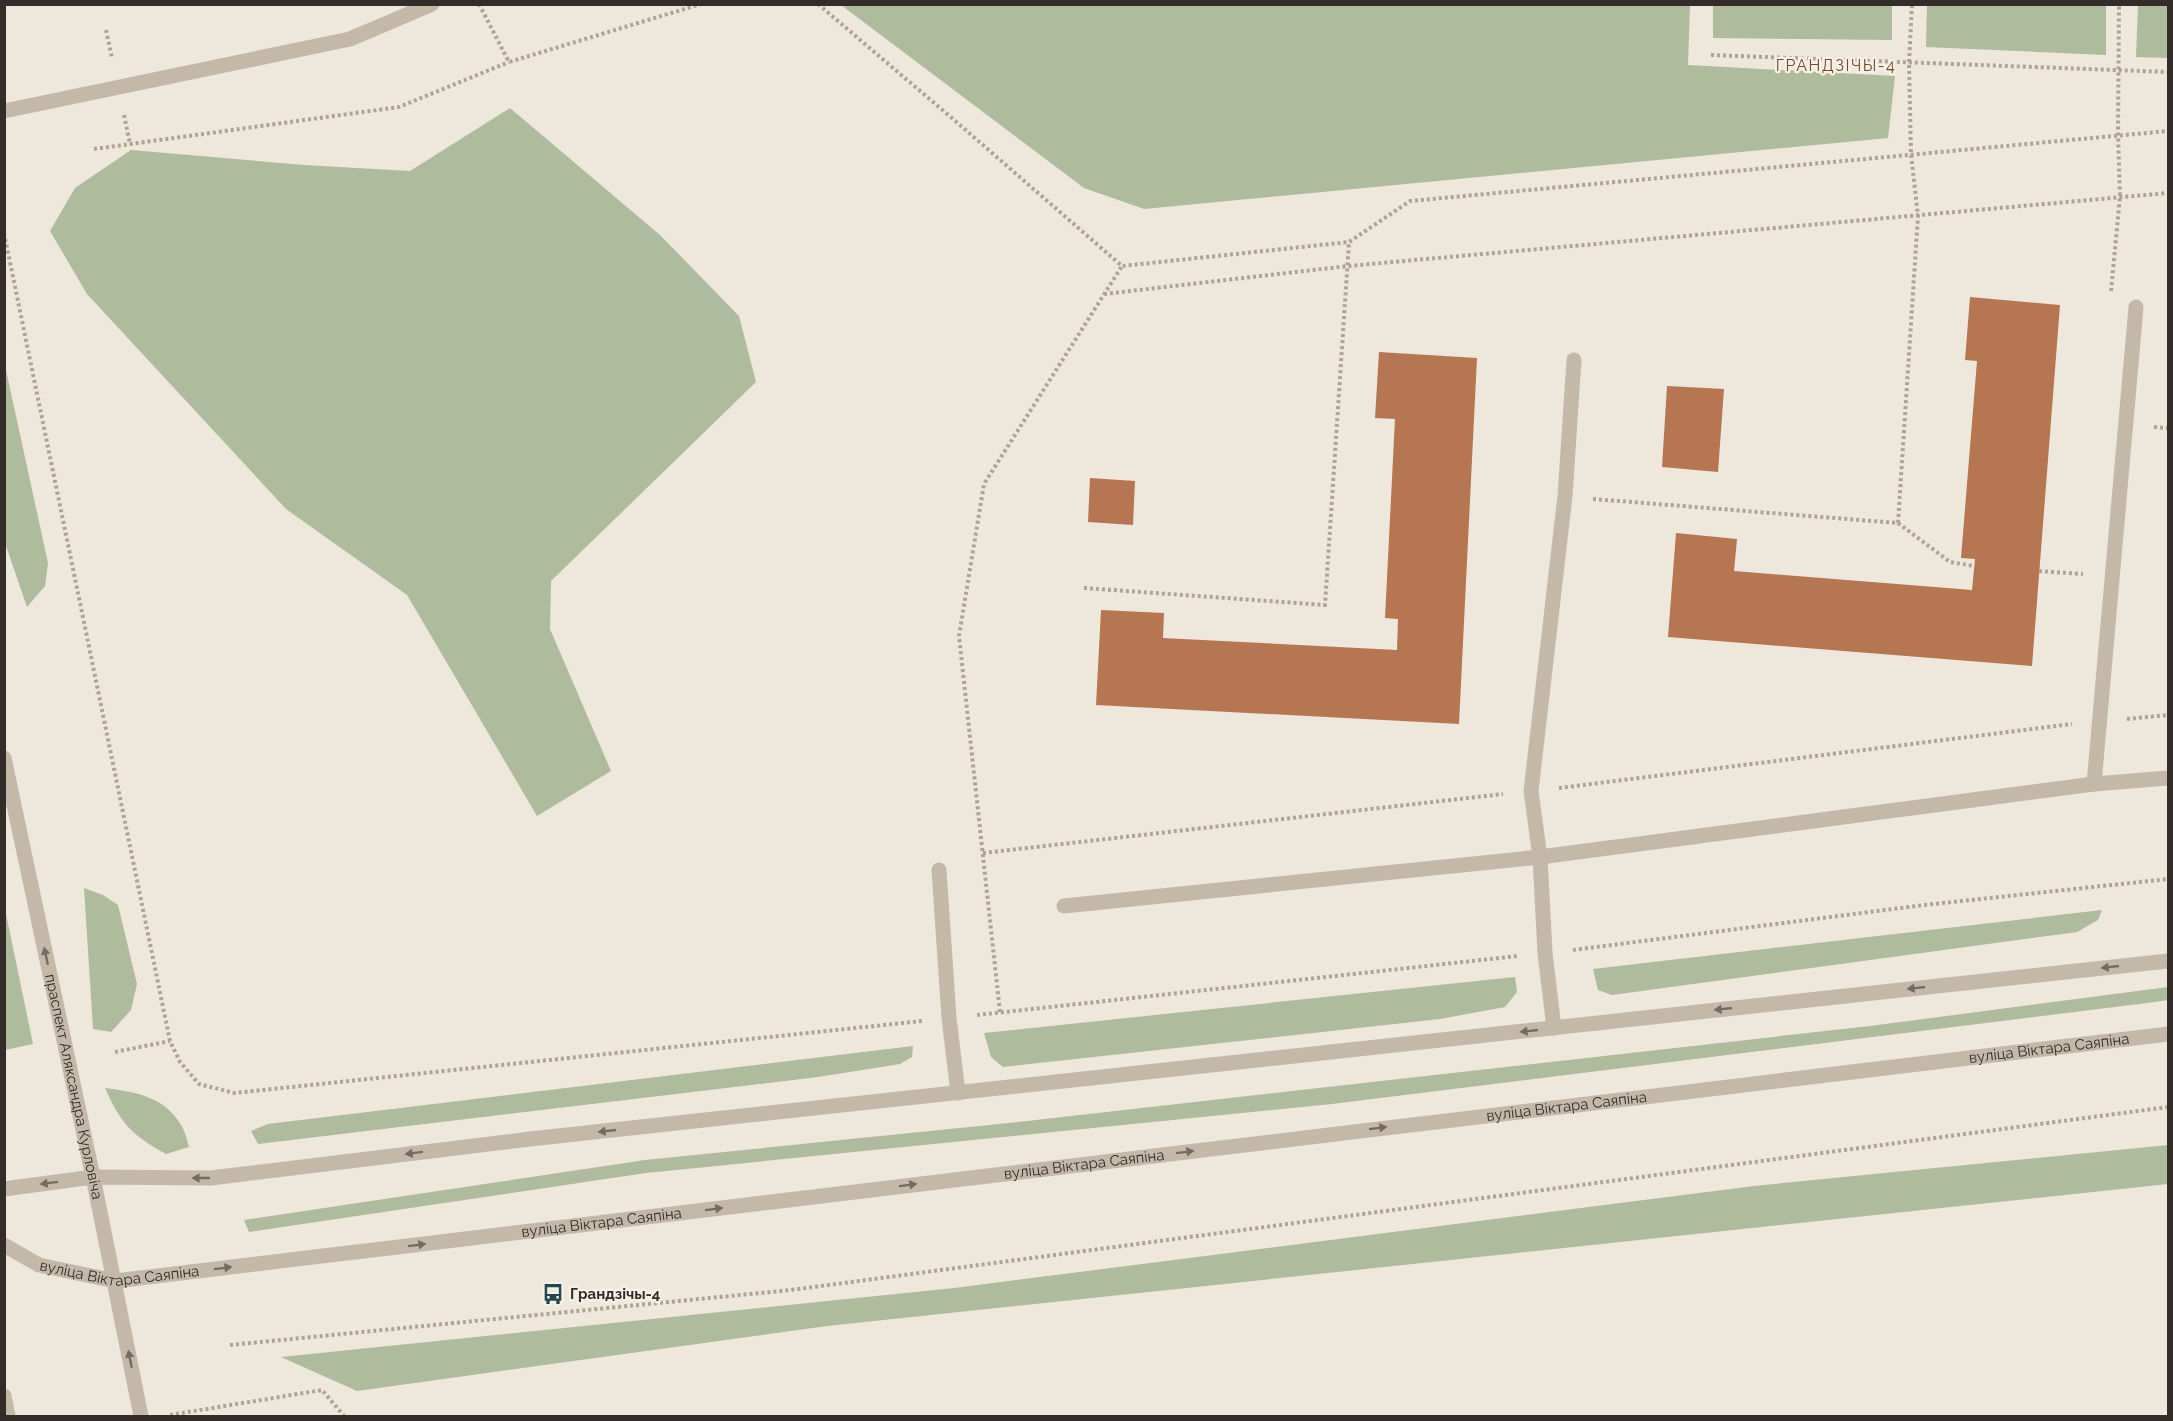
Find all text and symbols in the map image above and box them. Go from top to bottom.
district label: ГРАНДЗІЧЫ-4 [1776,56,1896,75]
one-way arrow [41,946,50,965]
one-way arrow [2101,962,2120,971]
street label: праспект Аляксандра Курловіча [41,972,106,1201]
one-way arrow [1907,983,1926,993]
one-way arrow [1713,1005,1732,1014]
one-way arrow [1519,1026,1538,1036]
street label: вуліца Віктара Саяпіна [1968,1030,2130,1067]
street label: вуліца Віктара Саяпіна [1485,1088,1648,1125]
one-way arrow [1369,1124,1388,1133]
one-way arrow [598,1126,617,1136]
street label: вуліца Віктара Саяпіна [1003,1146,1165,1183]
one-way arrow [1175,1147,1194,1156]
one-way arrow [404,1148,423,1158]
one-way arrow [191,1173,210,1183]
one-way arrow [39,1178,58,1187]
one-way arrow [898,1180,917,1190]
street label: вуліца Віктара Саяпіна [520,1204,683,1241]
one-way arrow [705,1204,724,1213]
one-way arrow [407,1240,426,1249]
street label: вуліца Віктара Саяпіна [38,1256,200,1290]
one-way arrow [214,1264,233,1273]
bus stop icon: Грандзічы-4 [541,1282,565,1306]
place label: Грандзічы-4 [570,1285,661,1303]
one-way arrow [125,1349,134,1368]

